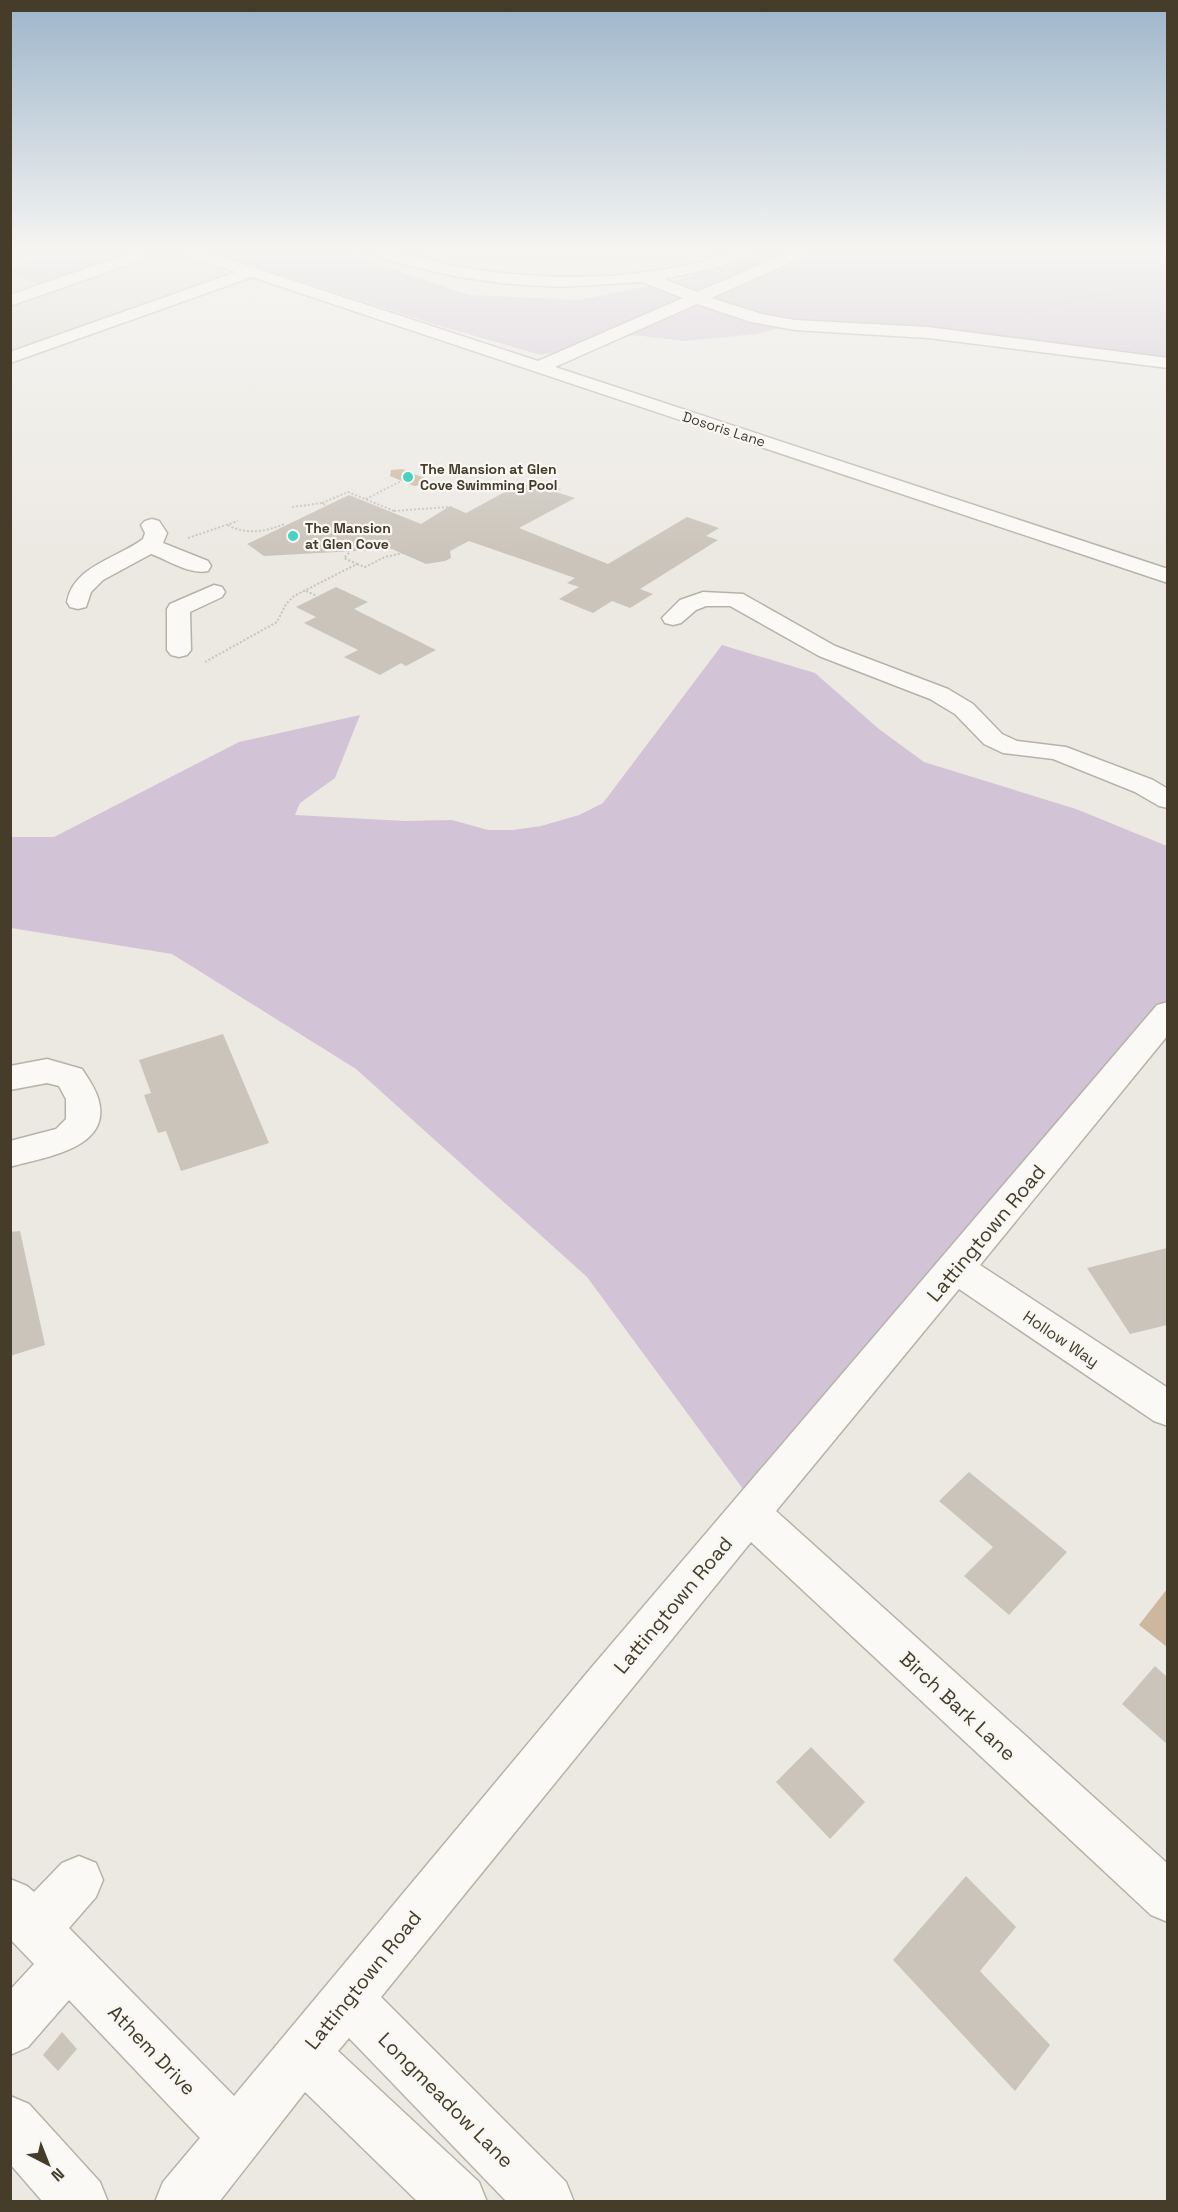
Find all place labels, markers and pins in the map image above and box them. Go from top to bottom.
place label: The Mansion at Glen Cove Swimming Pool [420,460,558,494]
marker: The Mansion at Glen Cove Swimming Pool [401,470,415,484]
place label: The Mansion at Glen Cove [305,519,391,553]
marker: The Mansion at Glen Cove [286,529,300,543]

